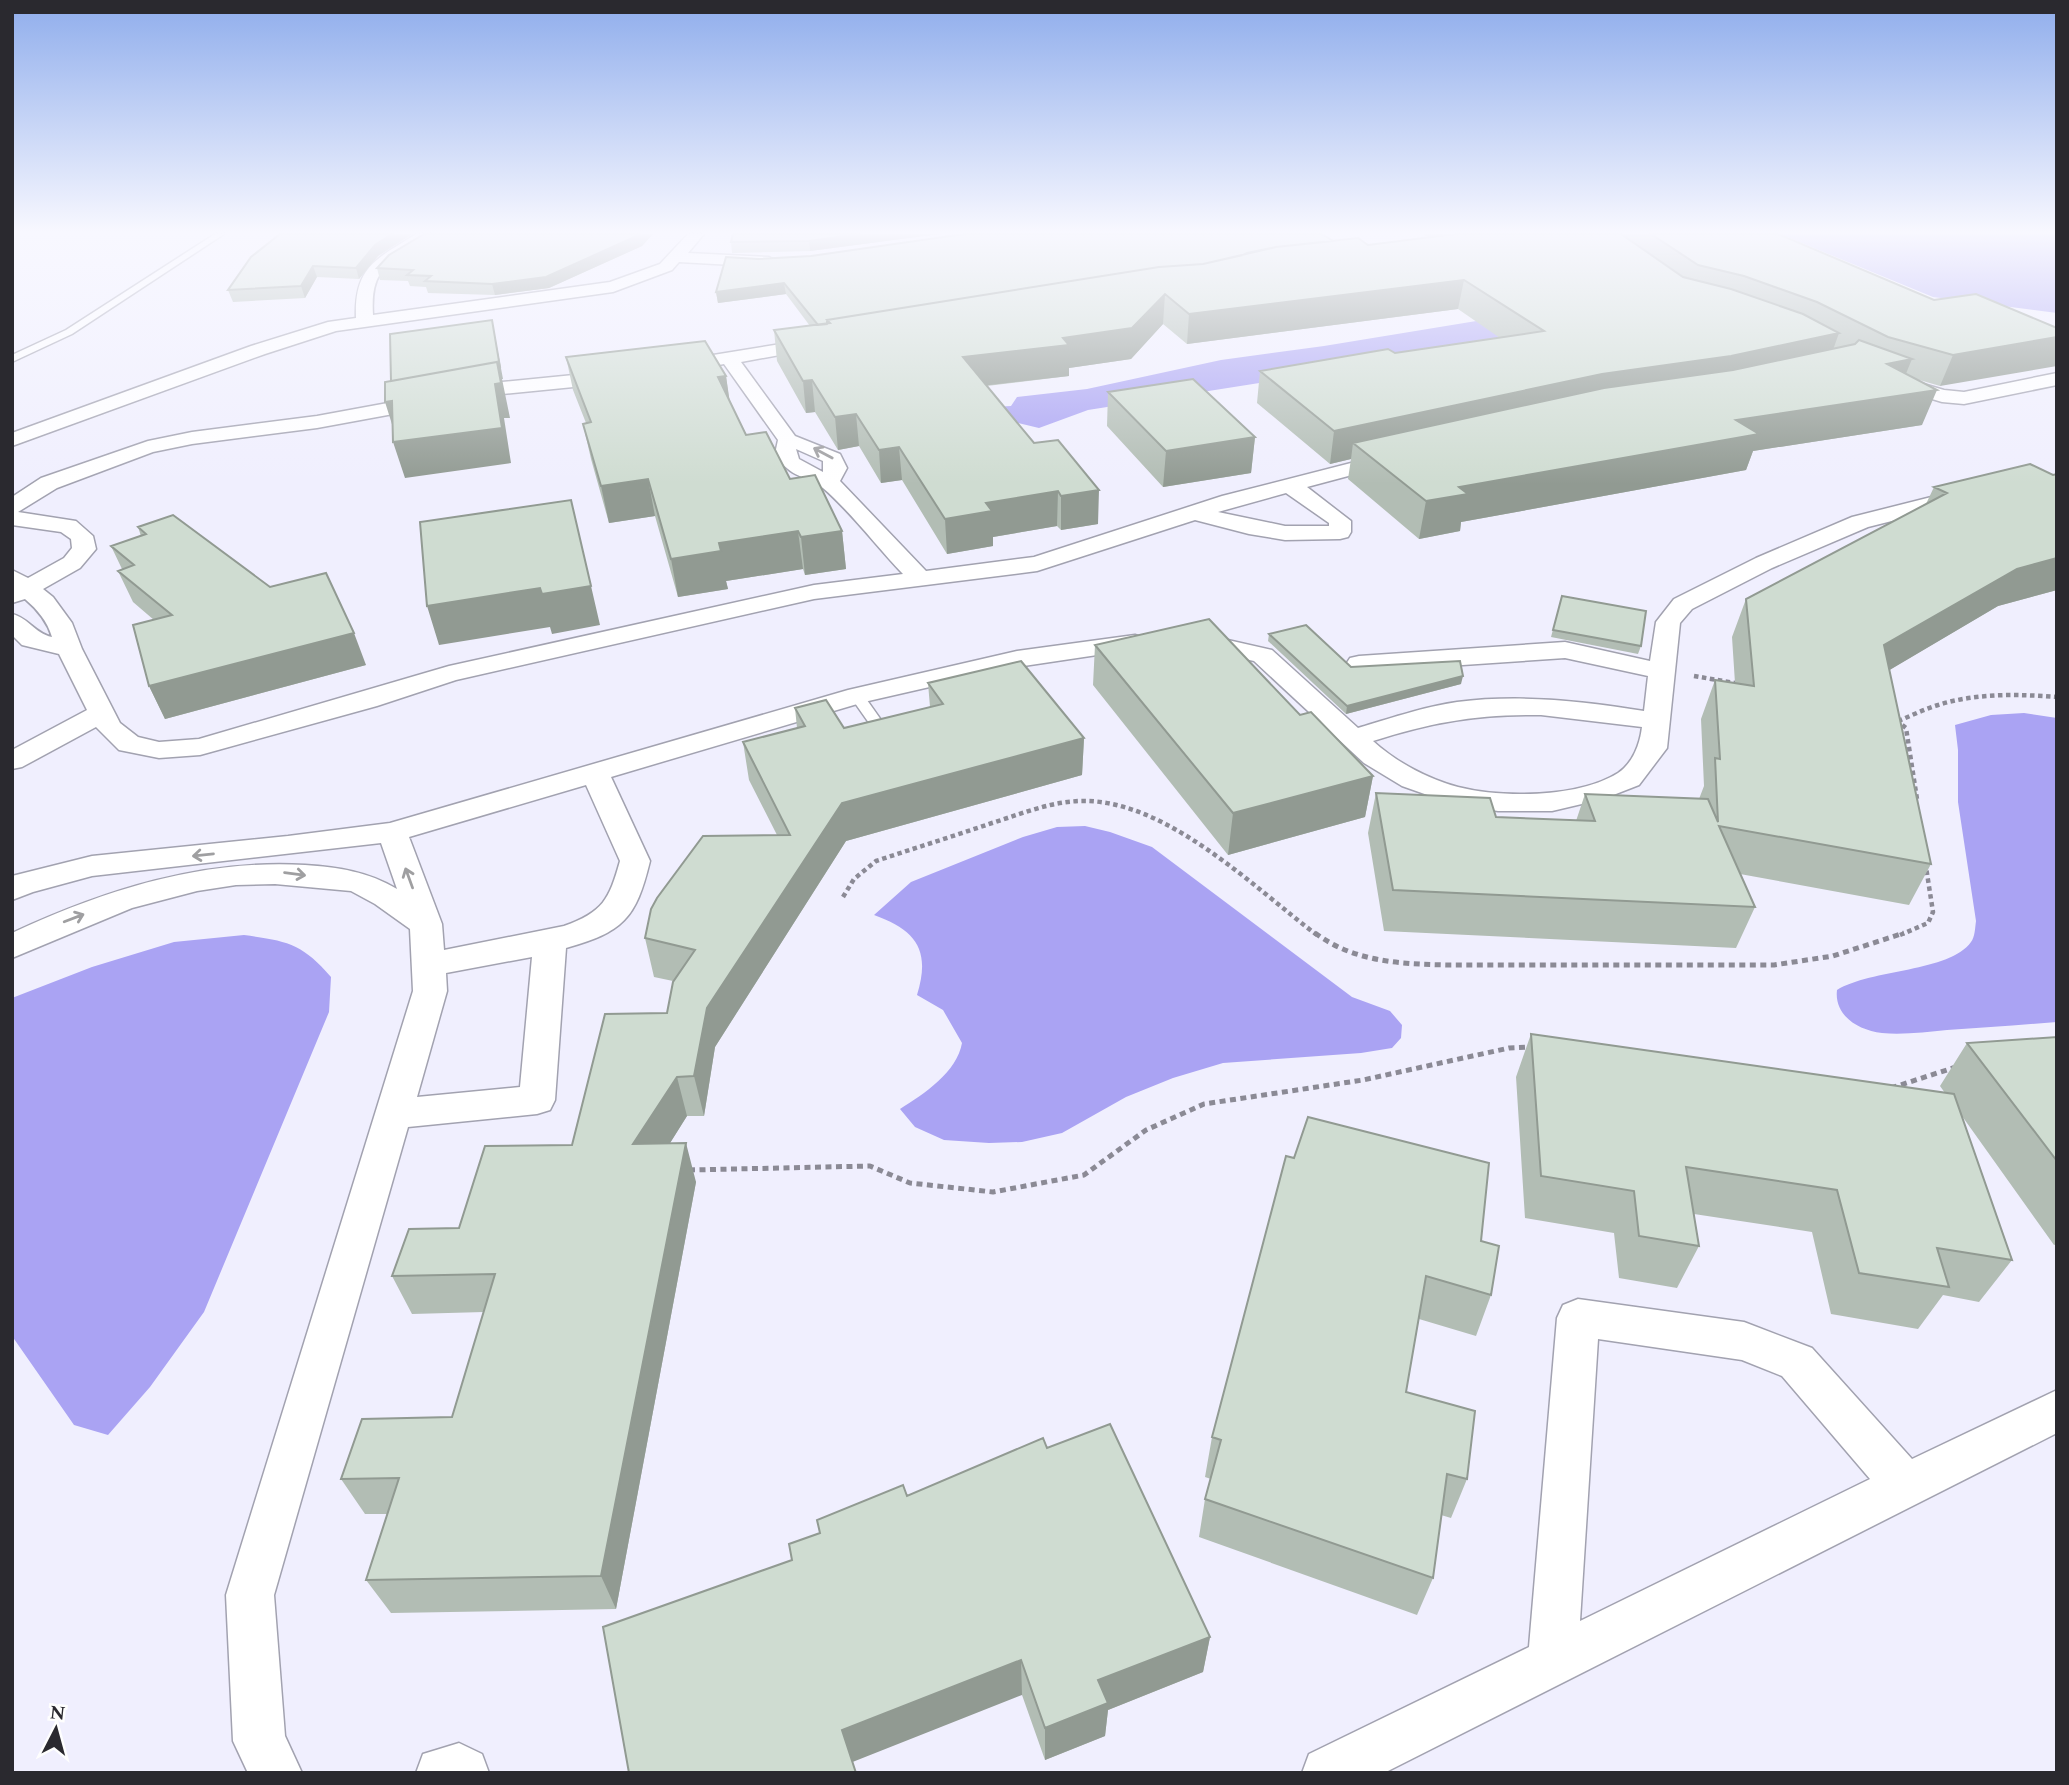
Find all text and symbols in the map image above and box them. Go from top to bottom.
one-way arrow [813,446,833,460]
one-way arrow [192,849,215,862]
one-way arrow [283,867,306,880]
one-way arrow [402,867,414,889]
one-way arrow [63,910,84,923]
north arrow [21,1694,91,1764]
text: N [48,1698,67,1729]

